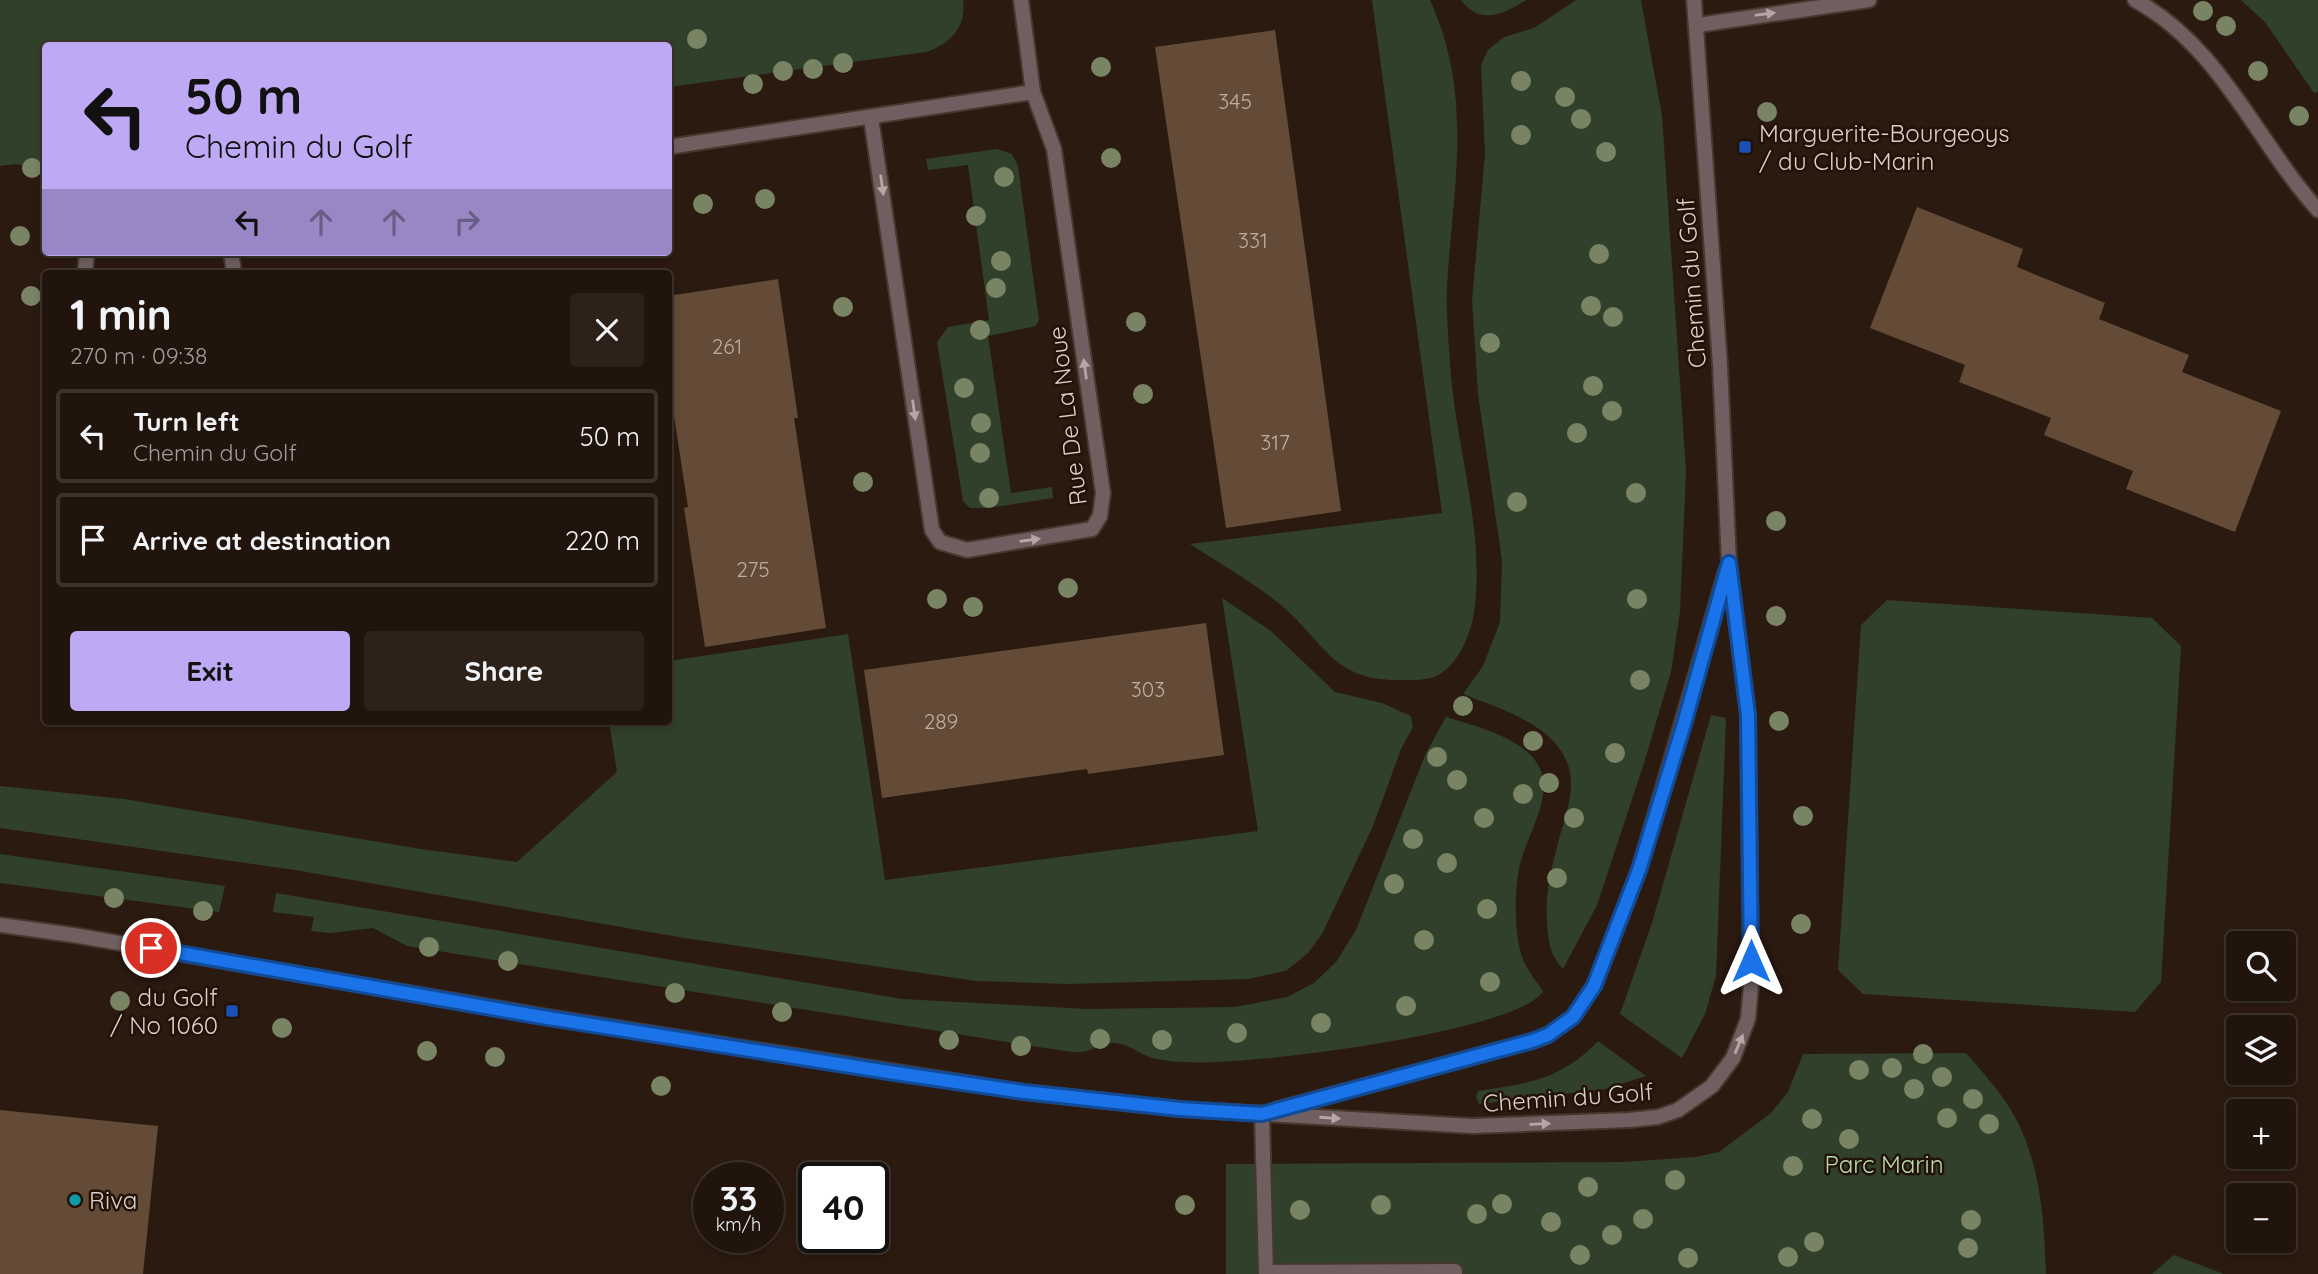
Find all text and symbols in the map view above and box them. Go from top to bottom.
one-way arrow [1754,9,1776,20]
text: 50 m [185,65,302,126]
icon: left [70,70,161,161]
house number: 345 [1218,88,1252,114]
place label: Marguerite-Bourgeoys / du Club-Marin [1759,118,2009,176]
text: Chemin du Golf [185,126,413,166]
marker: Marguerite-Bourgeoys / du Club-Marin [1737,139,1753,155]
one-way arrow [877,174,888,196]
street label: Chemin du Golf [1670,196,1712,369]
icon: left [229,203,267,241]
icon: ahead [302,203,340,241]
icon: ahead [375,203,413,241]
icon: right [448,203,486,241]
house number: 331 [1238,227,1268,253]
text: 1 min [70,288,172,341]
button: close [570,293,644,367]
street label: Rue De La Noue [1041,325,1093,507]
house number: 261 [712,333,742,359]
text: 270 m · 09:38 [70,341,207,370]
one-way arrow [1080,358,1091,380]
one-way arrow [909,399,920,421]
text: Turn left [133,405,240,438]
icon: left [74,417,112,455]
text: 50 m [580,420,640,453]
house number: 317 [1260,429,1290,455]
text: Chemin du Golf [133,438,297,467]
icon: arrive [74,521,112,559]
text: Arrive at destination [133,524,391,557]
text: 220 m [565,524,640,557]
one-way arrow [1019,535,1041,546]
house number: 275 [736,556,770,582]
button: Exit [70,631,350,711]
button: Share [364,631,644,711]
house number: 303 [1131,676,1165,702]
house number: 289 [924,708,958,734]
pin [121,918,181,978]
position arrow [1714,924,1788,998]
icon: arrive [132,929,170,967]
map controls [2226,931,2296,1253]
button: search [2226,931,2296,1001]
place label: du Golf / No 1060 [110,982,218,1040]
marker: du Golf / No 1060 [224,1003,240,1019]
button: layers [2226,1015,2296,1085]
one-way arrow [1734,1033,1745,1054]
street label: Chemin du Golf [1482,1076,1655,1118]
button: + [2226,1099,2296,1169]
one-way arrow [1319,1113,1341,1124]
one-way arrow [1530,1118,1552,1129]
park label: Parc Marin [1824,1149,1944,1179]
speed limit sign: 40 [798,1162,889,1253]
text: 33 [720,1176,757,1220]
button: − [2226,1183,2296,1253]
place label: Riva [89,1185,137,1215]
marker: Riva [67,1192,83,1208]
text: km/h [716,1213,761,1236]

